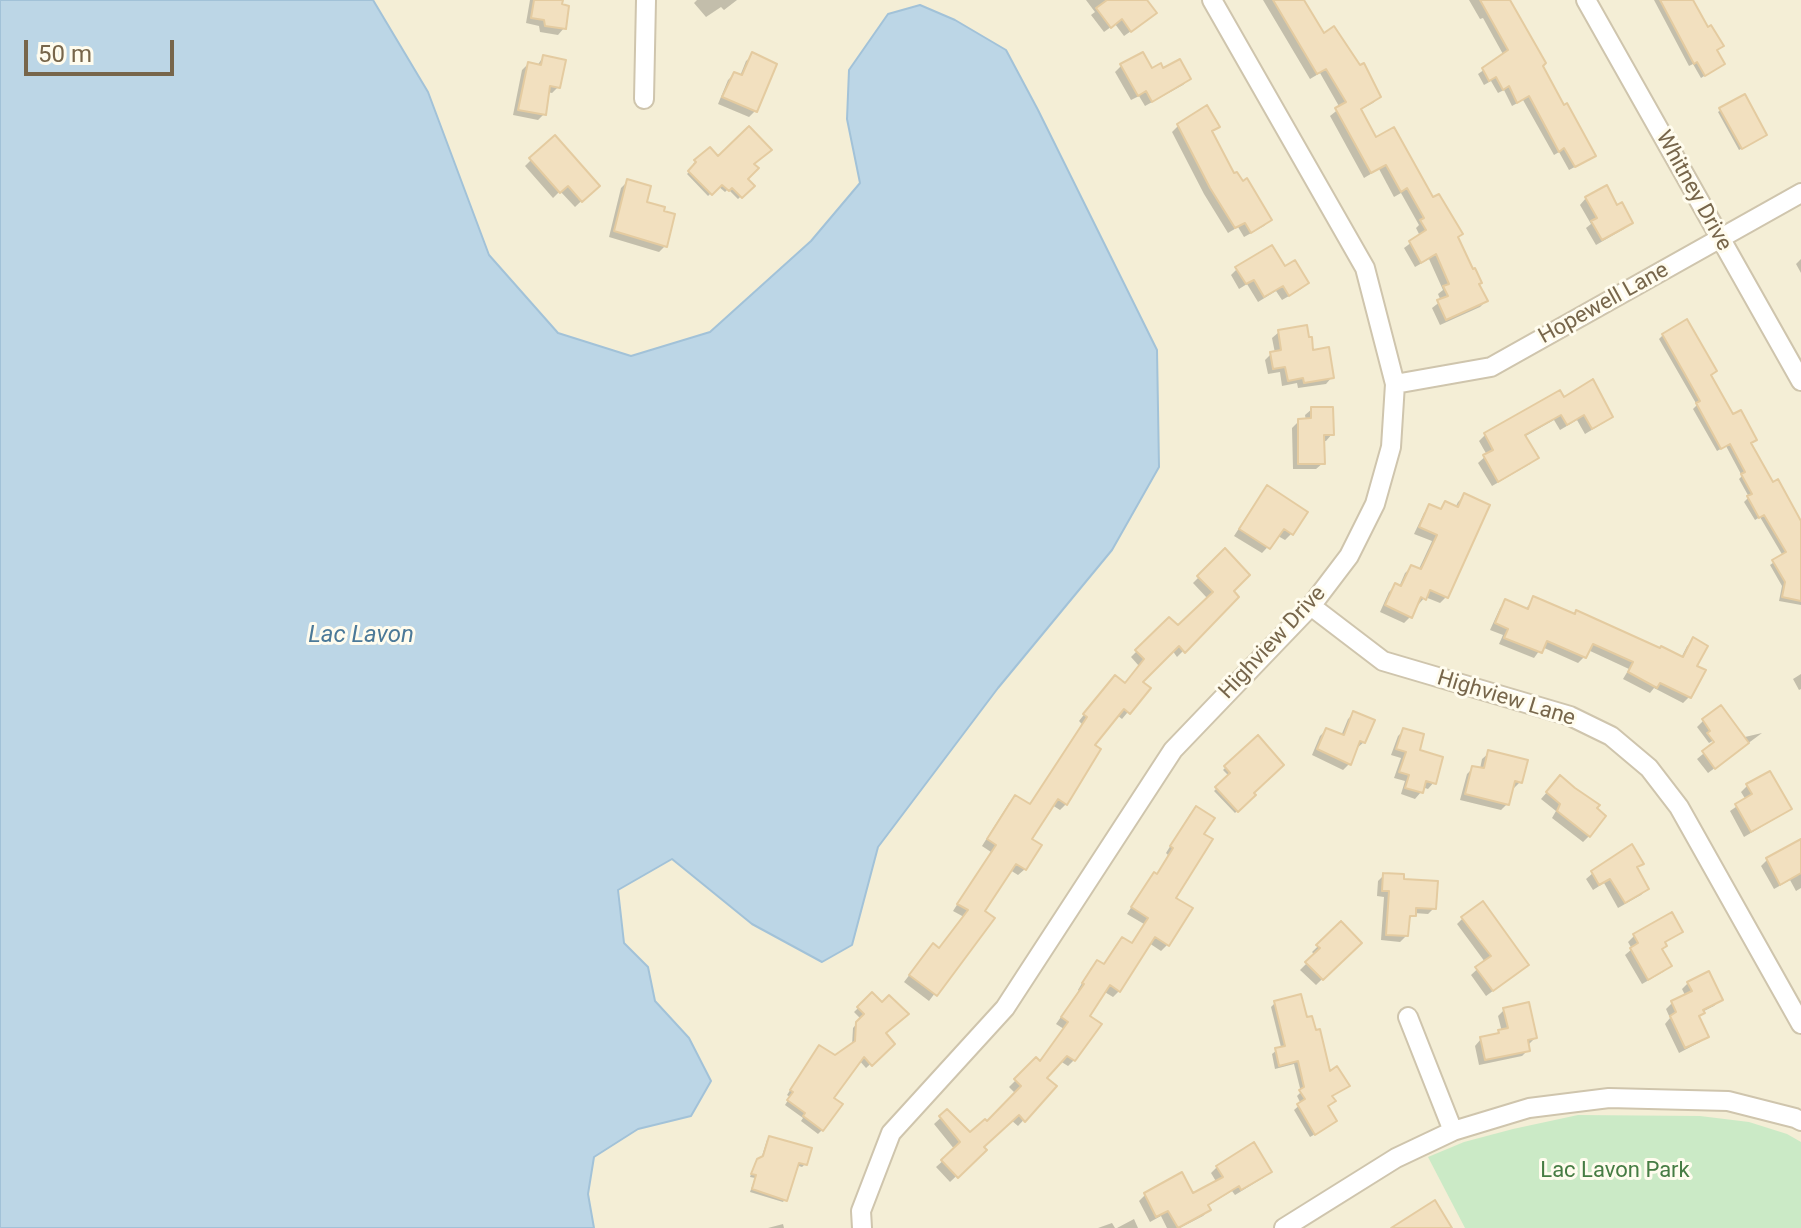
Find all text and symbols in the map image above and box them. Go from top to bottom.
scale bar [28,24,178,74]
text: 50 m [38,40,92,68]
street label: Whitney Drive [1649,126,1737,256]
street label: Hopewell Lane [1535,257,1673,351]
street label: Highview Drive [1214,581,1332,705]
water label: Lac Lavon [308,622,414,650]
street label: Highview Lane [1434,666,1578,732]
park label: Lac Lavon Park [1540,1158,1690,1184]

